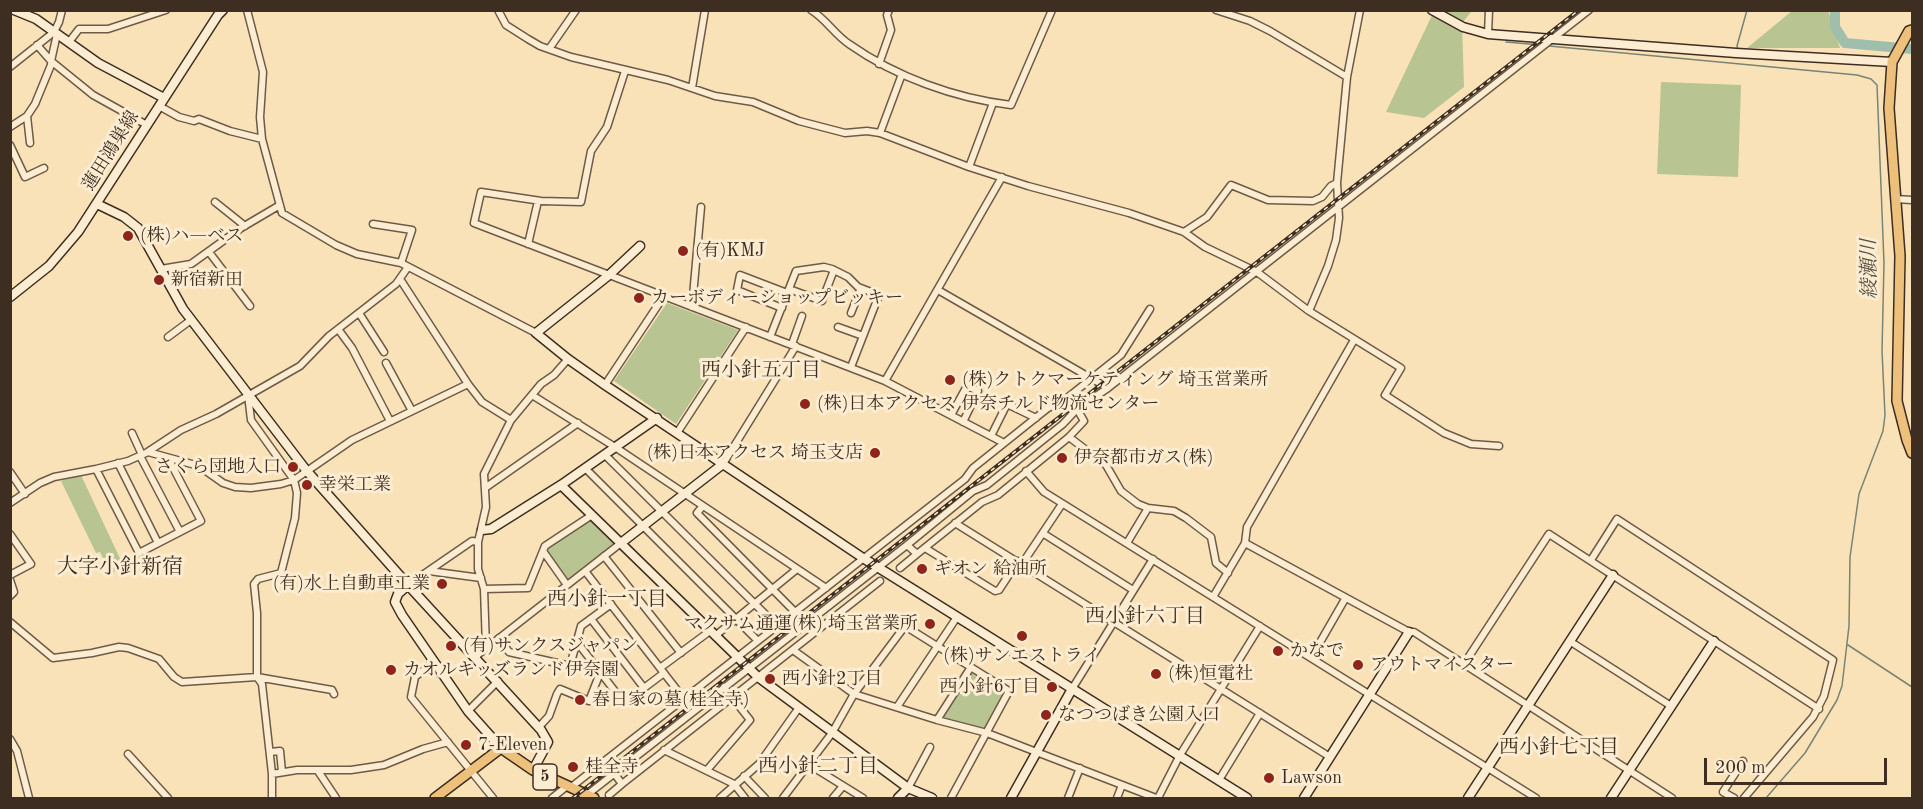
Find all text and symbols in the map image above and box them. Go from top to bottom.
street label: 蓮田鴻巣線 [78,107,144,195]
place label: (株)ハ―ベス [140,225,243,247]
marker: (株)ハ―ベス [121,229,135,243]
water label: 綾瀬川 [1857,239,1883,299]
place label: (有)KMJ [695,240,765,262]
marker: (有)KMJ [676,244,690,258]
place label: 新宿新田 [171,269,243,291]
marker: 新宿新田 [152,273,166,287]
place label: カーボディーショップビッキー [651,287,903,309]
marker: カーボディーショップビッキー [632,291,646,305]
district label: 西小針五丁目 [701,359,821,383]
place label: (株)クトクマーケティング 埼玉営業所 [962,369,1268,391]
marker: (株)クトクマーケティング 埼玉営業所 [943,373,957,387]
place label: (株)日本アクセス 伊奈チルド物流センター [817,393,1159,415]
marker: (株)日本アクセス 伊奈チルド物流センター [798,397,812,411]
place label: (株)日本アクセス 埼玉支店 [647,442,863,464]
marker: (株)日本アクセス 埼玉支店 [868,446,882,460]
place label: 伊奈都市ガス(株) [1074,447,1213,469]
marker: 伊奈都市ガス(株) [1055,451,1069,465]
place label: さくら団地入口 [155,456,281,478]
marker: さくら団地入口 [286,460,300,474]
place label: 幸栄工業 [319,474,391,496]
marker: 幸栄工業 [300,478,314,492]
district label: 大字小針新宿 [57,554,183,580]
place label: ギオン 給油所 [934,558,1047,580]
marker: ギオン 給油所 [915,562,929,576]
place label: (有)水上自動車工業 [273,573,430,595]
marker: (有)水上自動車工業 [435,577,449,591]
district label: 西小針一丁目 [547,588,667,612]
district label: 西小針六丁目 [1085,605,1205,629]
place label: マクサム通運(株) 埼玉営業所 [684,613,918,635]
marker: マクサム通運(株) 埼玉営業所 [923,617,937,631]
marker: (株)サンエストライ [1015,629,1029,643]
place label: (有)サンクスジャパン [463,635,638,657]
marker: (有)サンクスジャパン [444,639,458,653]
place label: かなで [1290,640,1344,662]
marker: かなで [1271,644,1285,658]
place label: (株)サンエストライ [943,645,1101,667]
place label: アウトマイスター [1370,654,1514,676]
marker: アウトマイスター [1351,658,1365,672]
place label: カオルキッズランド伊奈園 [403,659,619,681]
marker: カオルキッズランド伊奈園 [384,663,398,677]
place label: (株)恒電社 [1168,663,1253,685]
marker: (株)恒電社 [1149,667,1163,681]
place label: 西小針2丁目 [782,668,882,690]
marker: 西小針2丁目 [763,672,777,686]
place label: 西小針6丁目 [940,676,1040,698]
marker: 西小針6丁目 [1045,680,1059,694]
place label: 春日家の墓(桂全寺) [592,689,749,711]
marker: 春日家の墓(桂全寺) [573,693,587,707]
place label: なつつばき公園入口 [1058,704,1220,726]
marker: なつつばき公園入口 [1039,708,1053,722]
place label: 7-Eleven [478,734,547,756]
district label: 西小針七丁目 [1499,736,1619,760]
marker: 7-Eleven [459,738,473,752]
scale bar [1707,746,1890,784]
district label: 西小針二丁目 [758,755,878,779]
place label: 桂全寺 [585,756,639,778]
text: 200 m [1715,759,1766,777]
marker: 桂全寺 [566,760,580,774]
road number: 5 [533,764,557,790]
place label: Lawson [1281,767,1342,789]
marker: Lawson [1262,771,1276,785]

